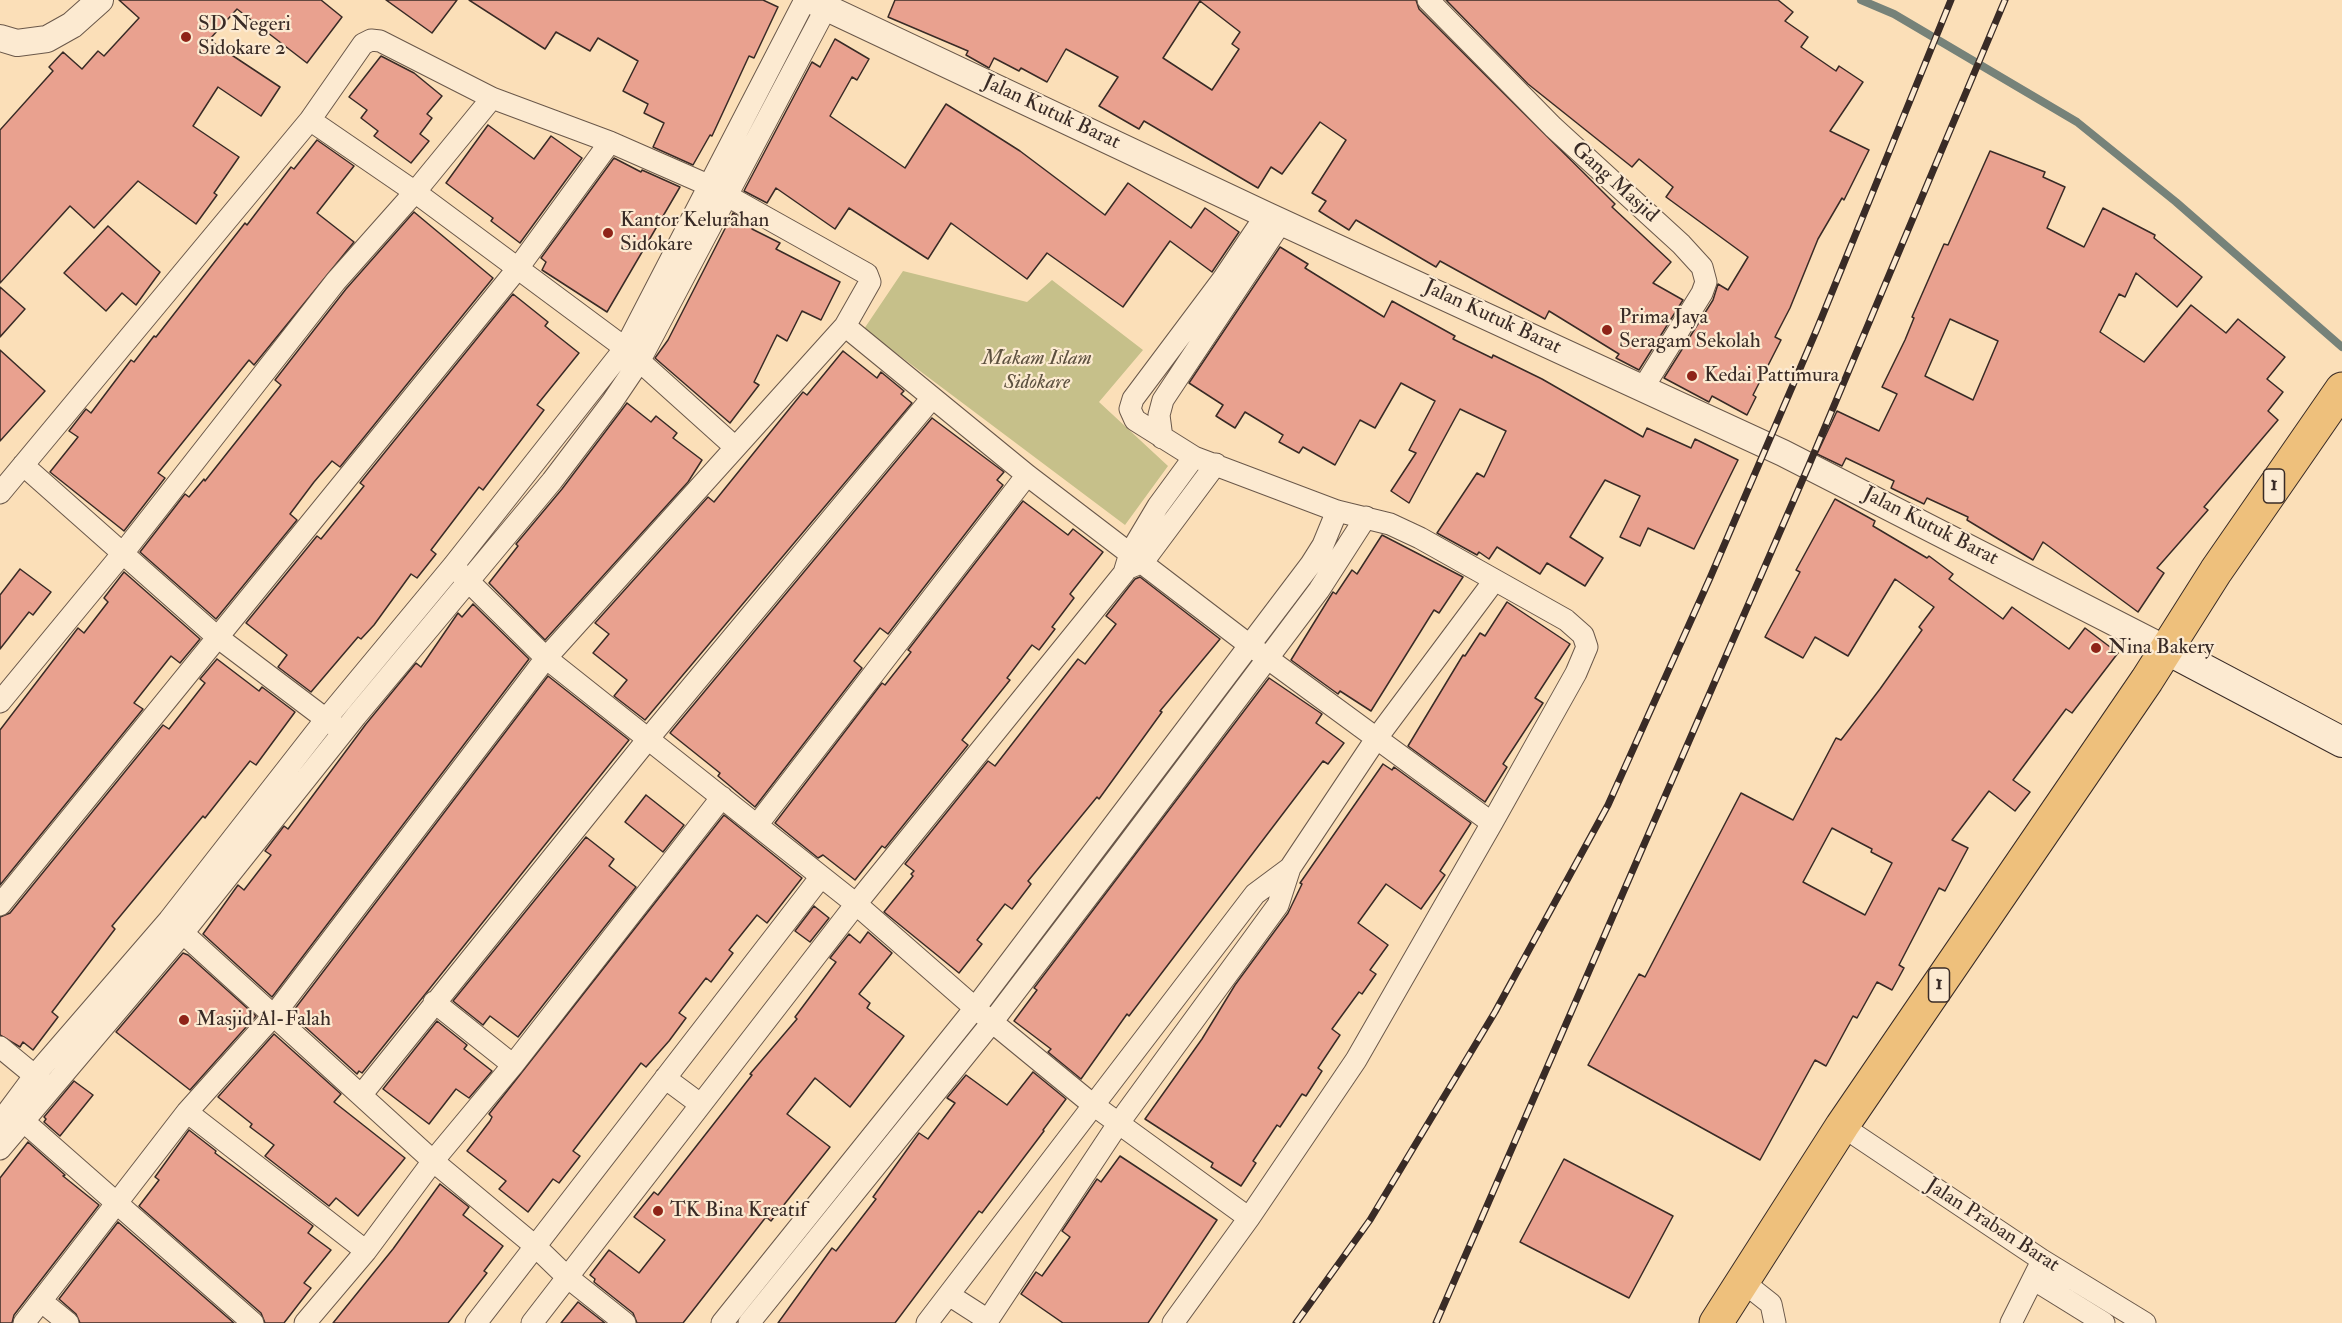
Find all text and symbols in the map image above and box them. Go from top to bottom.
place label: SD Negeri Sidokare 2 [198,12,291,62]
marker: SD Negeri Sidokare 2 [179,30,193,44]
street label: Jalan Kutuk Barat [978,70,1124,156]
street label: Gang Masjid [1565,137,1663,229]
place label: Kantor Kelurahan Sidokare [620,208,769,258]
marker: Kantor Kelurahan Sidokare [601,226,615,240]
street label: Jalan Kutuk Barat [1419,275,1565,361]
place label: Prima Jaya Seragam Sekolah [1619,305,1761,355]
marker: Prima Jaya Seragam Sekolah [1600,323,1614,337]
park label: Makam Islam Sidokare [982,346,1092,396]
place label: Kedai Pattimura [1704,363,1839,389]
marker: Kedai Pattimura [1685,369,1699,383]
road number: 1 [2264,469,2284,503]
street label: Jalan Kutuk Barat [1858,482,2002,572]
place label: Nina Bakery [2108,635,2214,661]
marker: Nina Bakery [2089,641,2103,655]
road number: 1 [1928,968,1950,1002]
place label: Masjid Al-Falah [196,1007,331,1033]
marker: Masjid Al-Falah [177,1013,191,1027]
street label: Jalan Praban Barat [1920,1173,2064,1279]
place label: TK Bina Kreatif [670,1198,807,1224]
marker: TK Bina Kreatif [651,1204,665,1218]

